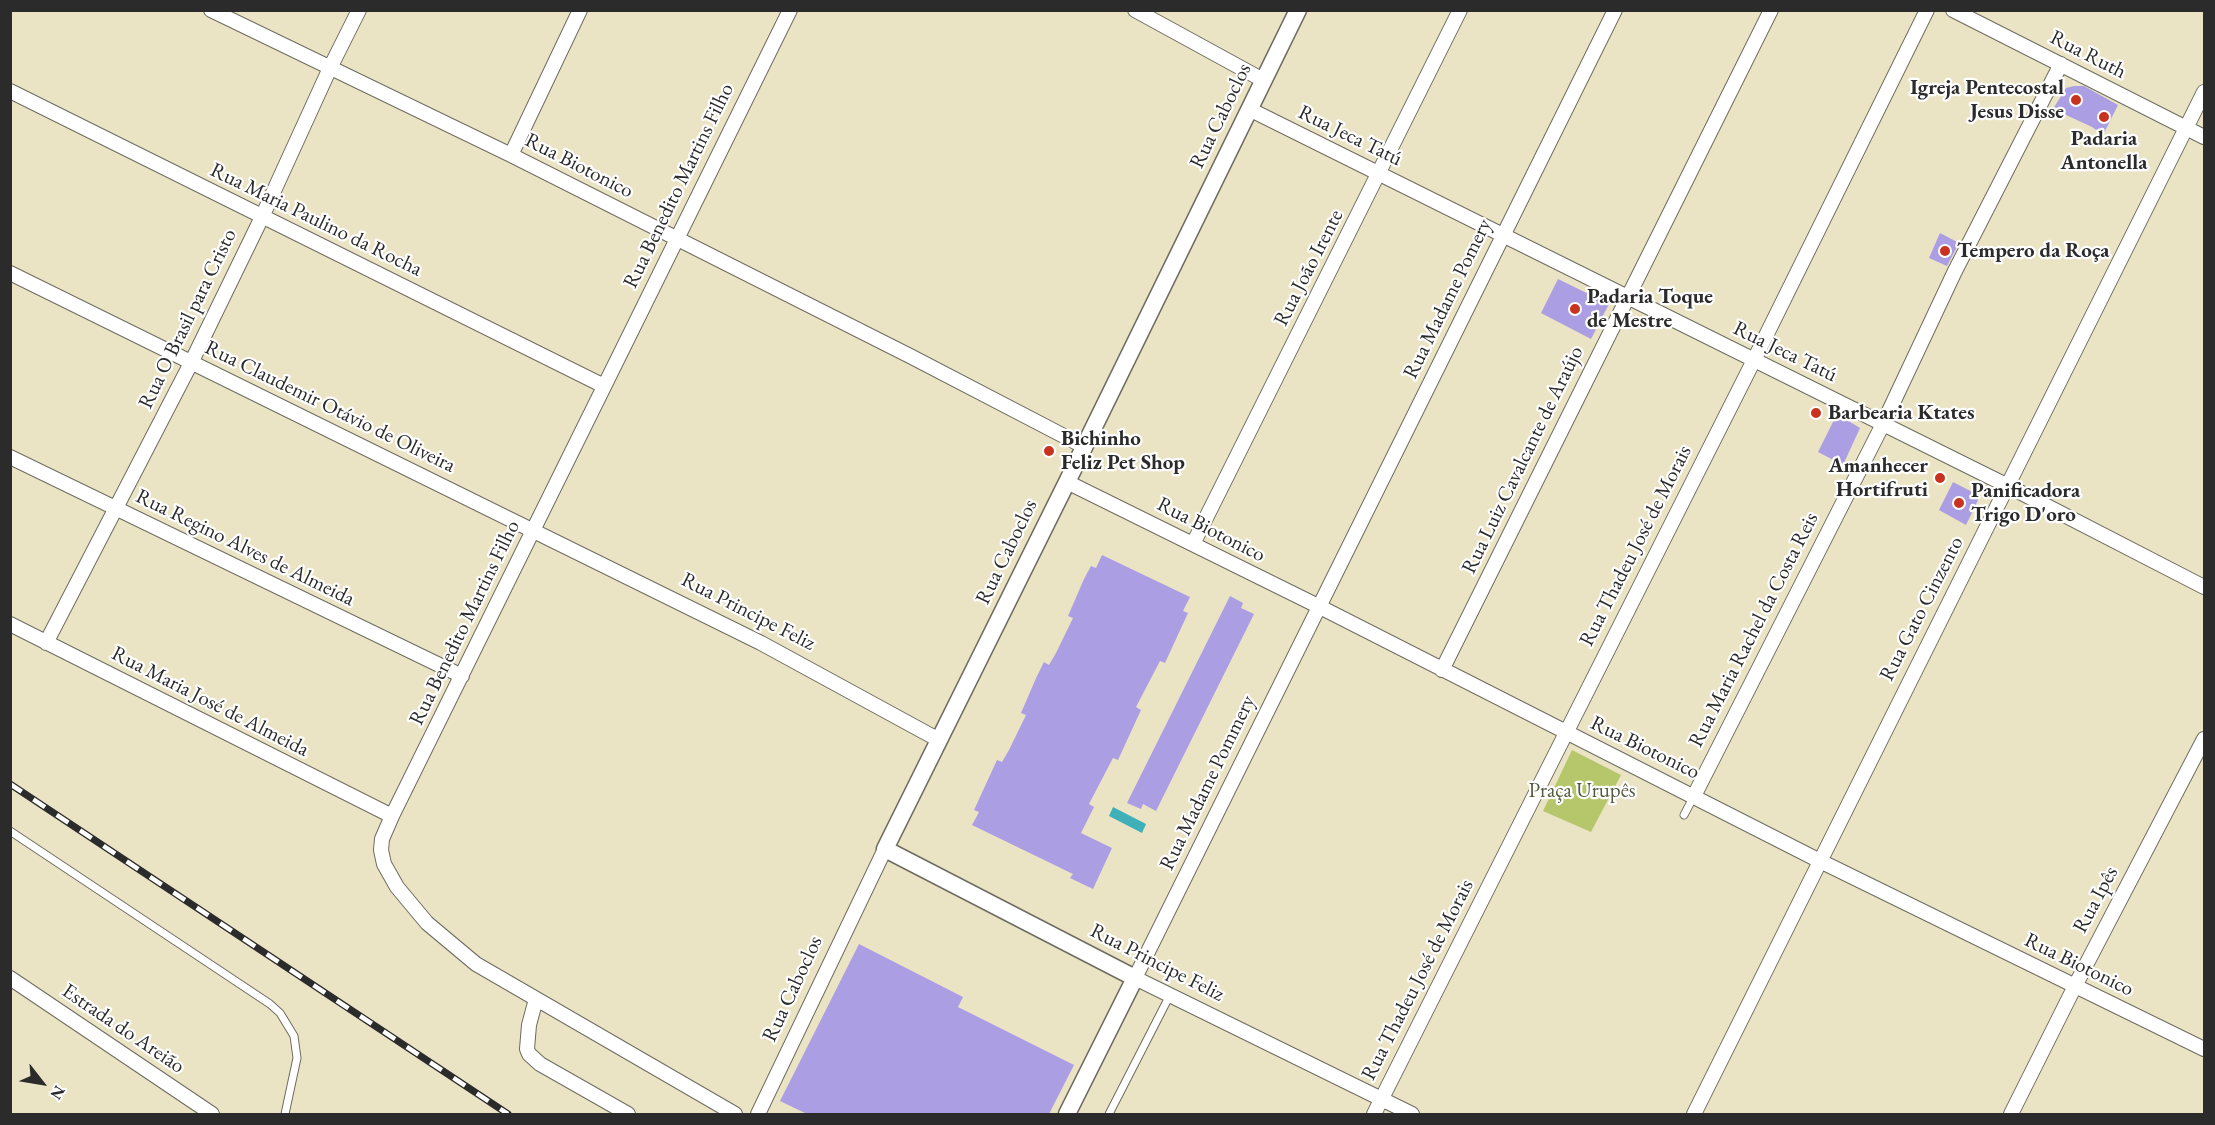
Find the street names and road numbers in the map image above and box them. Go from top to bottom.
street label: Rua Ruth [2046,25,2130,85]
street label: Rua Caboclos [1185,59,1257,173]
street label: Rua Benedito Martins Filho [618,79,740,293]
street label: Rua Jeca Tatú [1294,100,1406,172]
street label: Rua Biotonico [521,128,637,204]
street label: Rua Maria Paulino da Rocha [206,158,426,282]
street label: Rua João Irente [1269,206,1349,330]
street label: Rua Madame Pomery [1398,215,1498,383]
street label: Rua O Brasil para Cristo [133,225,243,413]
street label: Rua Jeca Tatú [1729,316,1841,388]
street label: Rua Claudemir Otávio de Oliveira [201,335,459,479]
street label: Rua Luiz Cavalcante de Araújo [1457,342,1589,578]
street label: Rua Thadeu José de Morais [1574,441,1698,651]
street label: Rua Regino Alves de Almeida [131,484,359,612]
street label: Rua Biotonico [1153,492,1269,568]
street label: Rua Caboclos [971,495,1043,609]
street label: Rua Maria Rachel da Costa Reis [1684,508,1824,752]
street label: Rua Benedito Martins Filho [404,516,526,730]
street label: Rua Gato Cinzento [1875,533,1969,685]
street label: Rua Principe Feliz [677,567,819,657]
street label: Rua Maria José de Almeida [107,641,313,763]
street label: Rua Madame Pommery [1155,692,1261,874]
street label: Rua Biotonico [1586,711,1704,785]
street label: Rua Ipês [2068,862,2124,938]
street label: Rua Thadeu José de Morais [1356,875,1480,1085]
street label: Rua Principe Feliz [1086,918,1228,1008]
street label: Rua Biotonico [2020,928,2138,1002]
street label: Rua Caboclos [758,932,828,1046]
street label: Estrada do Areião [57,979,189,1079]

